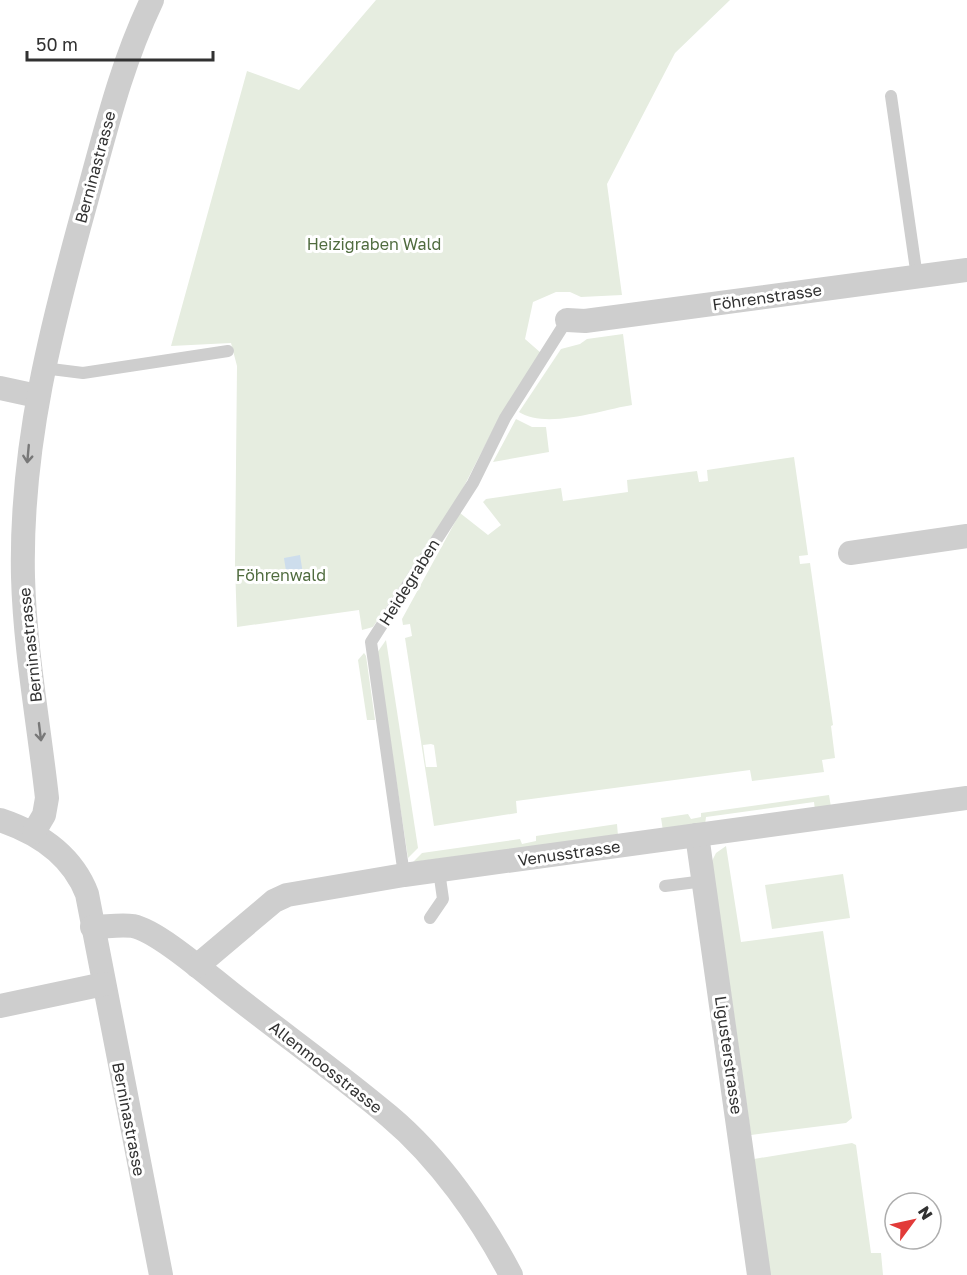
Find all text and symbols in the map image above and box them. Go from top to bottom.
scale bar [27,24,213,62]
text: 50 m [36,33,78,55]
street label: Berninastrasse [70,109,120,225]
park label: Heizigraben Wald [307,234,441,254]
street label: Föhrenstrasse [711,279,823,315]
one-way arrow [22,443,33,463]
street label: Heidegraben [374,535,444,629]
park label: Föhrenwald [236,565,326,585]
street label: Berninastrasse [14,587,46,703]
one-way arrow [34,721,45,741]
street label: Venusstrasse [516,836,622,870]
street label: Ligusterstrasse [711,994,747,1116]
street label: Allenmoosstrasse [266,1017,386,1117]
street label: Berninastrasse [108,1060,150,1178]
north arrow [883,1191,943,1251]
text: N [914,1202,937,1223]

